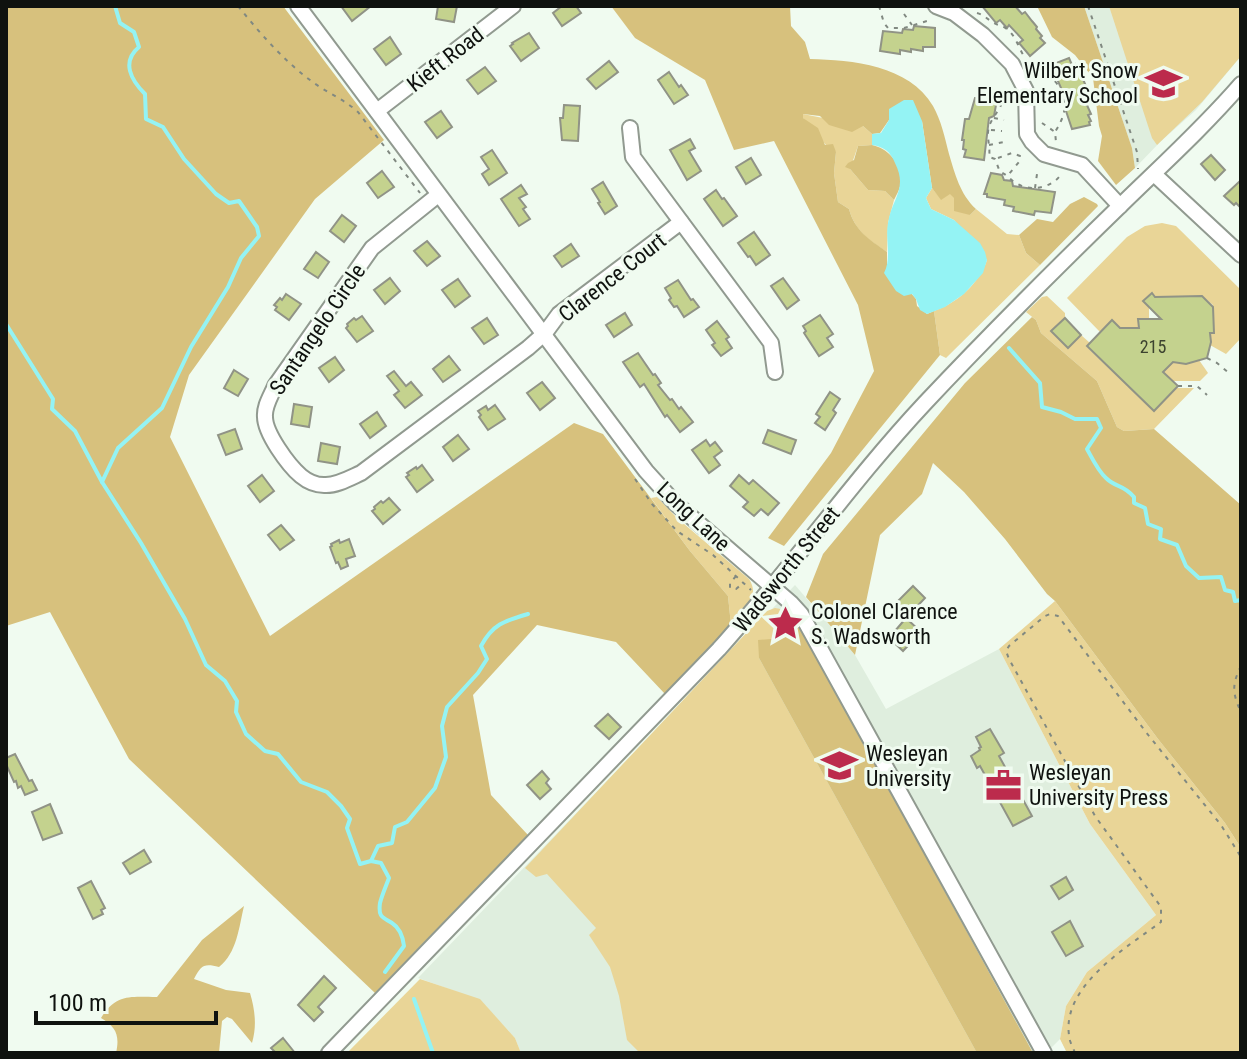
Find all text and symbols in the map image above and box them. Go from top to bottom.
street label: Kieft Road [402,22,488,97]
place label: Wilbert Snow Elementary School [977,58,1138,108]
school or university icon: Wilbert Snow Elementary School [1145,64,1183,102]
street label: Clarence Court [554,228,671,327]
street label: Santangelo Circle [265,259,370,399]
house number: 215 [1140,336,1166,357]
street label: Long Lane [652,477,735,556]
street label: Wadsworth Street [728,502,845,637]
place label: Colonel Clarence S. Wadsworth [811,599,958,649]
place icon: Colonel Clarence S. Wadsworth [766,605,804,643]
place label: Wesleyan University [866,741,951,791]
school or university icon: Wesleyan University [821,747,859,785]
place label: Wesleyan University Press [1029,760,1168,810]
office icon: Wesleyan University Press [984,766,1022,804]
scale bar [36,975,216,1025]
text: 100 m [48,989,107,1017]

